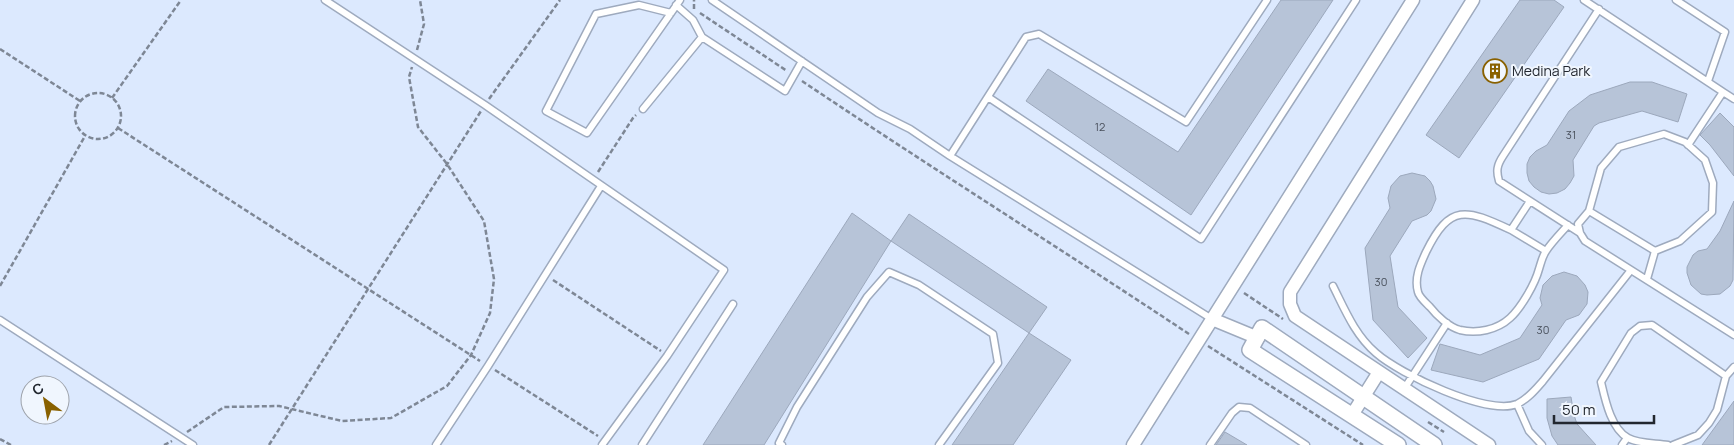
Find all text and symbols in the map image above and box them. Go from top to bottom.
building icon: Medina Park [1482,58,1508,84]
place label: Medina Park [1512,61,1591,80]
house number: 12 [1095,119,1105,134]
house number: 31 [1566,127,1576,142]
house number: 30 [1375,274,1387,289]
house number: 30 [1537,322,1549,337]
north arrow [20,375,70,425]
text: С [28,378,47,399]
scale bar [1554,392,1654,424]
text: 50 m [1562,399,1596,420]

